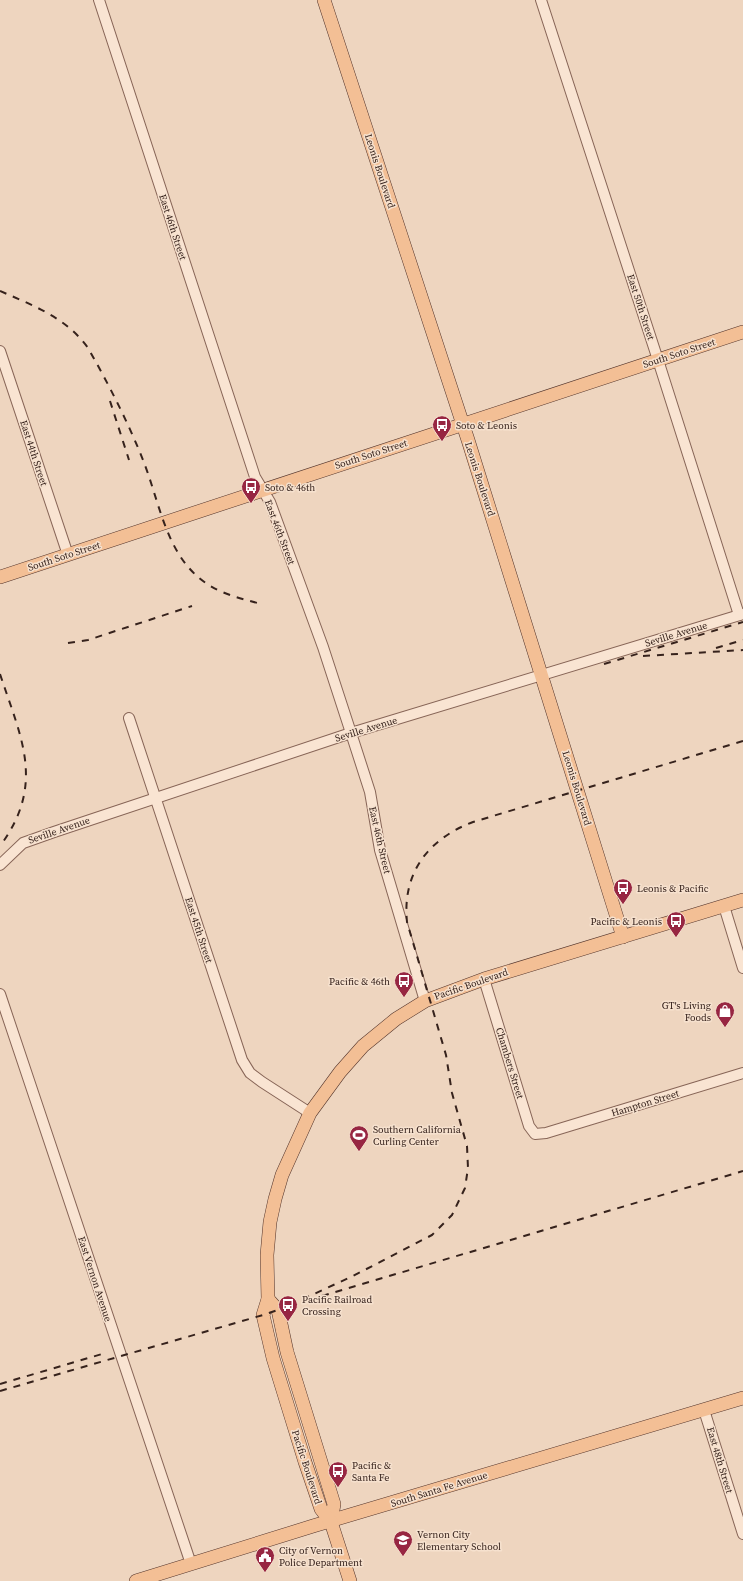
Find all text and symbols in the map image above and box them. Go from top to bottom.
street label: Leonis Boulevard [362,132,398,210]
street label: East 46th Street [156,192,190,262]
street label: East 50th Street [624,272,658,342]
street label: South Soto Street [641,335,718,371]
bus stop icon: Soto & Leonis [431,414,453,442]
street label: East 44th Street [17,418,51,488]
place label: Soto & Leonis [456,419,517,432]
street label: South Soto Street [333,436,410,472]
street label: Leonis Boulevard [462,440,498,518]
bus stop icon: Soto & 46th [240,476,262,504]
place label: Soto & 46th [265,481,315,494]
street label: East 46th Street [262,498,299,567]
street label: South Soto Street [26,538,103,574]
street label: Seville Avenue [643,618,709,650]
street label: Seville Avenue [333,713,399,745]
street label: Leonis Boulevard [559,749,595,827]
street label: East 46th Street [366,805,394,876]
street label: Seville Avenue [26,813,92,847]
bus stop icon: Leonis & Pacific [612,877,634,905]
place label: Leonis & Pacific [637,882,709,895]
street label: East 45th Street [182,895,216,965]
bus stop icon: Pacific & Leonis [665,910,687,938]
place label: Pacific & Leonis [590,915,662,928]
street label: Pacific Boulevard [432,965,510,1003]
bus stop icon: Pacific & 46th [393,970,415,998]
place label: Pacific & 46th [329,975,390,988]
place label: GT's Living Foods [662,999,711,1024]
shop icon: GT's Living Foods [714,1000,736,1028]
street label: Chambers Street [493,1026,527,1101]
street label: Hampton Street [609,1086,681,1119]
place label: Southern California Curling Center [373,1123,462,1148]
sports icon: Southern California Curling Center [348,1124,370,1152]
street label: East Vernon Avenue [75,1235,115,1323]
place label: Pacific Railroad Crossing [302,1293,372,1318]
bus stop icon: Pacific Railroad Crossing [277,1294,299,1322]
street label: East 48th Street [704,1425,736,1495]
street label: Pacific Boulevard [289,1428,325,1506]
place label: Pacific & Santa Fe [352,1459,391,1484]
bus stop icon: Pacific & Santa Fe [327,1460,349,1488]
street label: South Santa Fe Avenue [389,1468,489,1510]
place label: Vernon City Elementary School [417,1528,501,1553]
school or university icon: Vernon City Elementary School [392,1529,414,1557]
place label: City of Vernon Police Department [279,1544,363,1569]
public building icon: City of Vernon Police Department [254,1545,276,1573]

